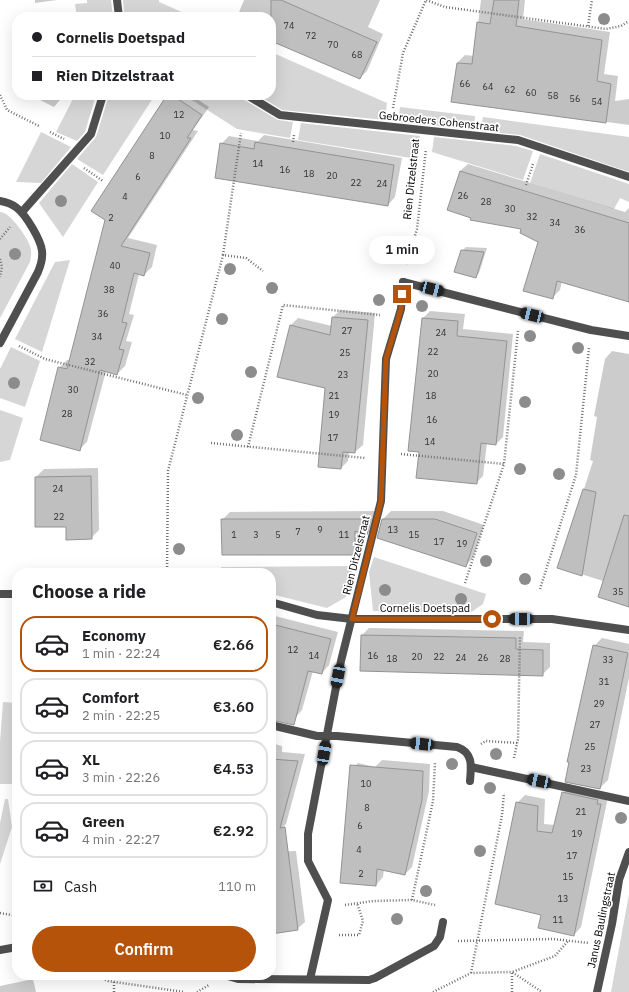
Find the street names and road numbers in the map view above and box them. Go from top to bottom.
street label: Gebroeders Cohenstraat [378,108,500,134]
street label: Rien Ditzelstraat [400,138,422,220]
street label: Rien Ditzelstraat [339,514,373,596]
street label: Cornelis Doetspad [380,601,470,615]
street label: Janus Baulingstraat [584,871,618,969]

